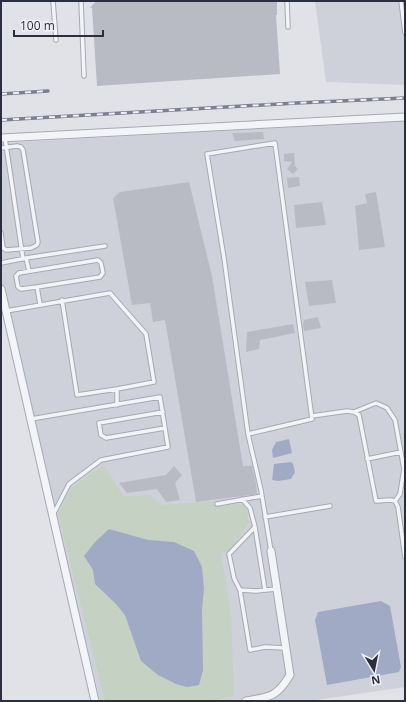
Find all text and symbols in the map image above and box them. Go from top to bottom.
scale bar [14,12,103,38]
text: 100 m [20,17,55,34]
north arrow [354,650,394,690]
text: N [370,672,382,689]

